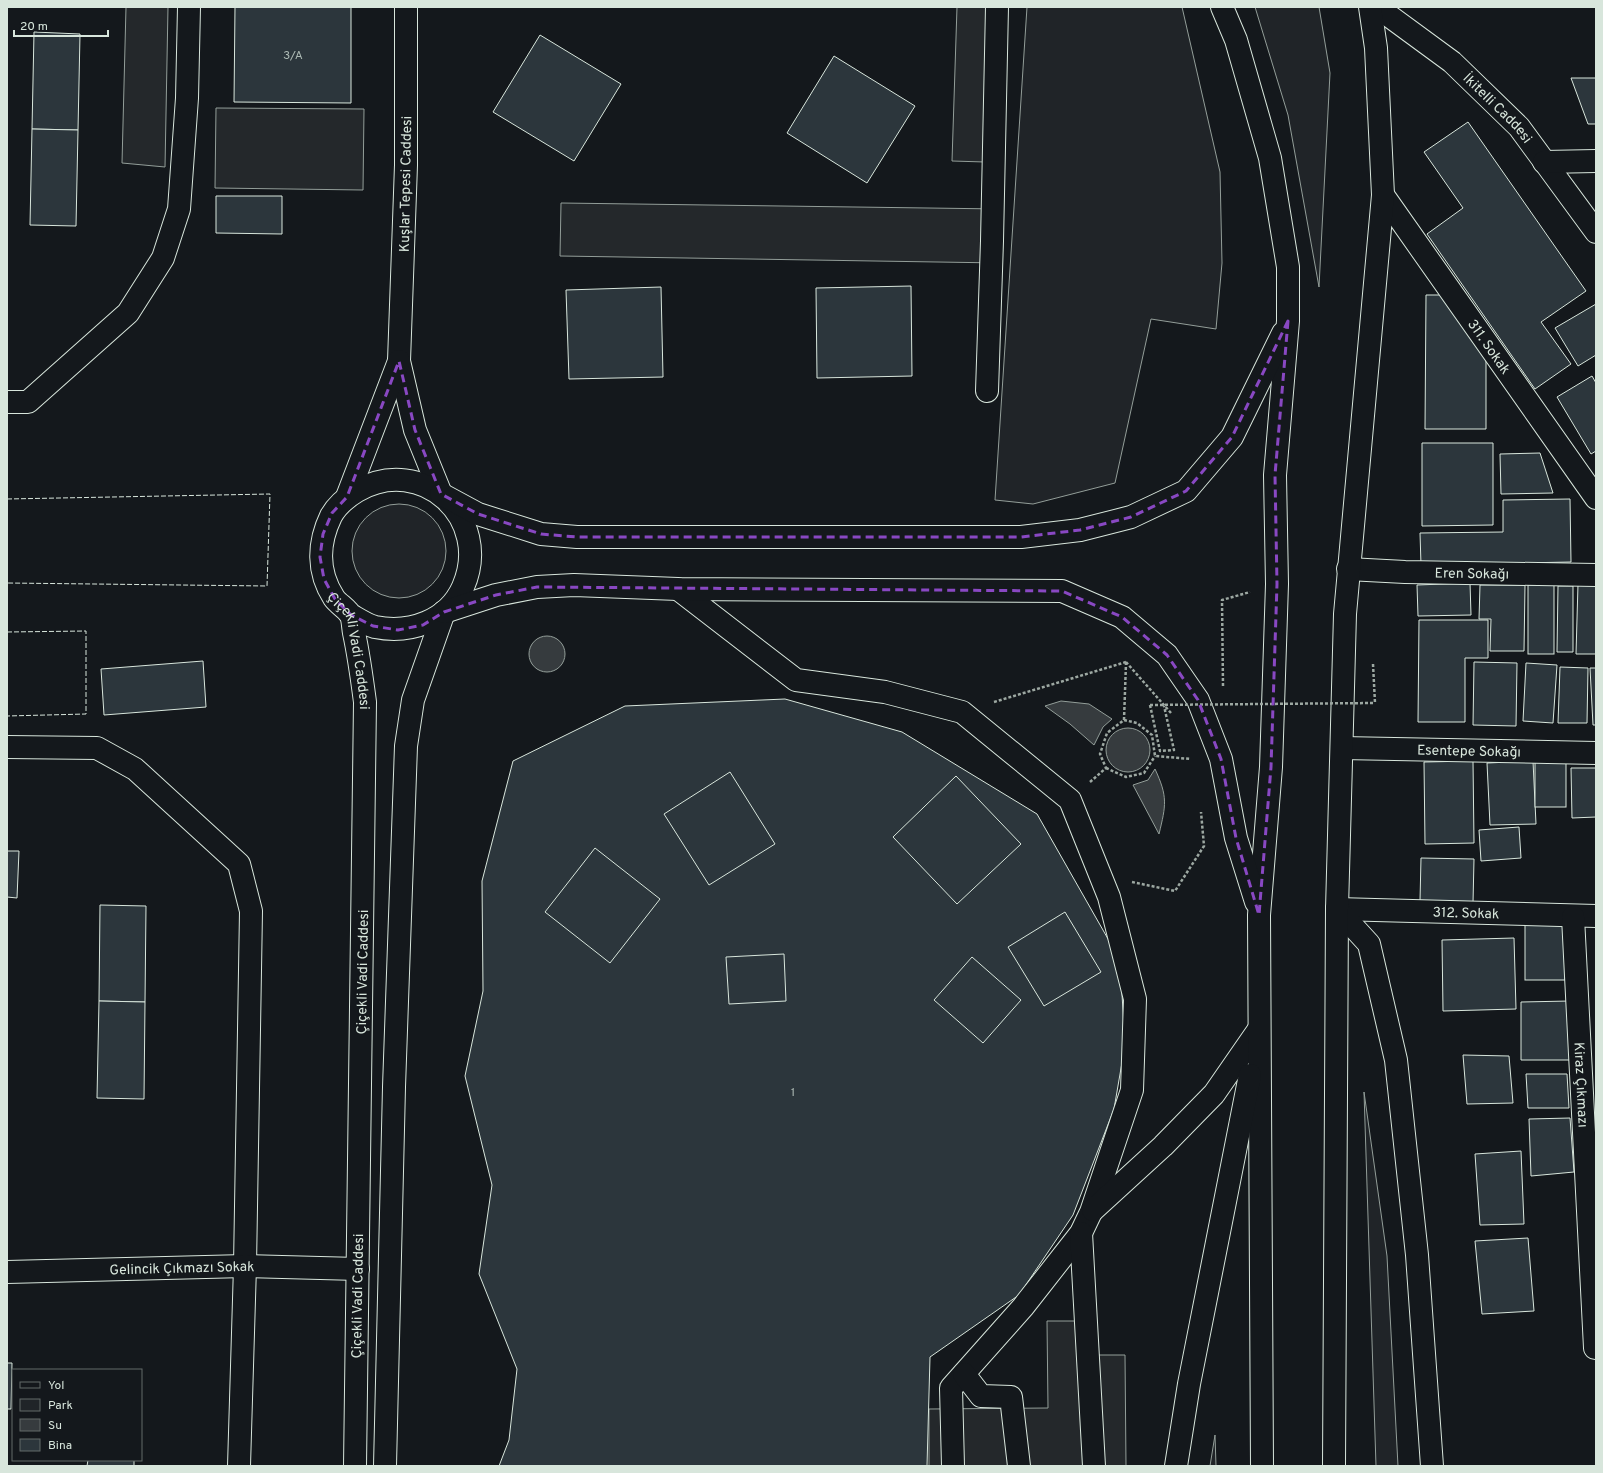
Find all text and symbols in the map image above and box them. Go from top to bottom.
scale bar [14,12,108,38]
text: 20 m [20,19,48,35]
house number: 3/A [283,48,303,64]
street label: İkitelli Caddesi [1459,70,1535,147]
street label: Kuşlar Tepesi Caddesi [397,116,416,252]
street label: 311. Sokak [1463,317,1513,378]
street label: Eren Sokağı [1435,565,1509,584]
street label: Çiçekli Vadi Caddesi [323,590,372,710]
street label: Esentepe Sokağı [1417,742,1521,762]
street label: 312. Sokak [1432,905,1499,923]
street label: Çiçekli Vadi Caddesi [354,909,373,1035]
street label: Kiraz Çıkmazı [1569,1042,1591,1128]
house number: 1 [791,1085,795,1101]
street label: Çiçekli Vadi Caddesi [349,1233,368,1359]
street label: Gelincik Çıkmazı Sokak [109,1259,255,1279]
legend [12,1369,142,1461]
text: Yol [48,1378,64,1394]
text: Park [48,1398,73,1414]
text: Su [48,1418,62,1434]
text: Bina [48,1438,72,1454]

